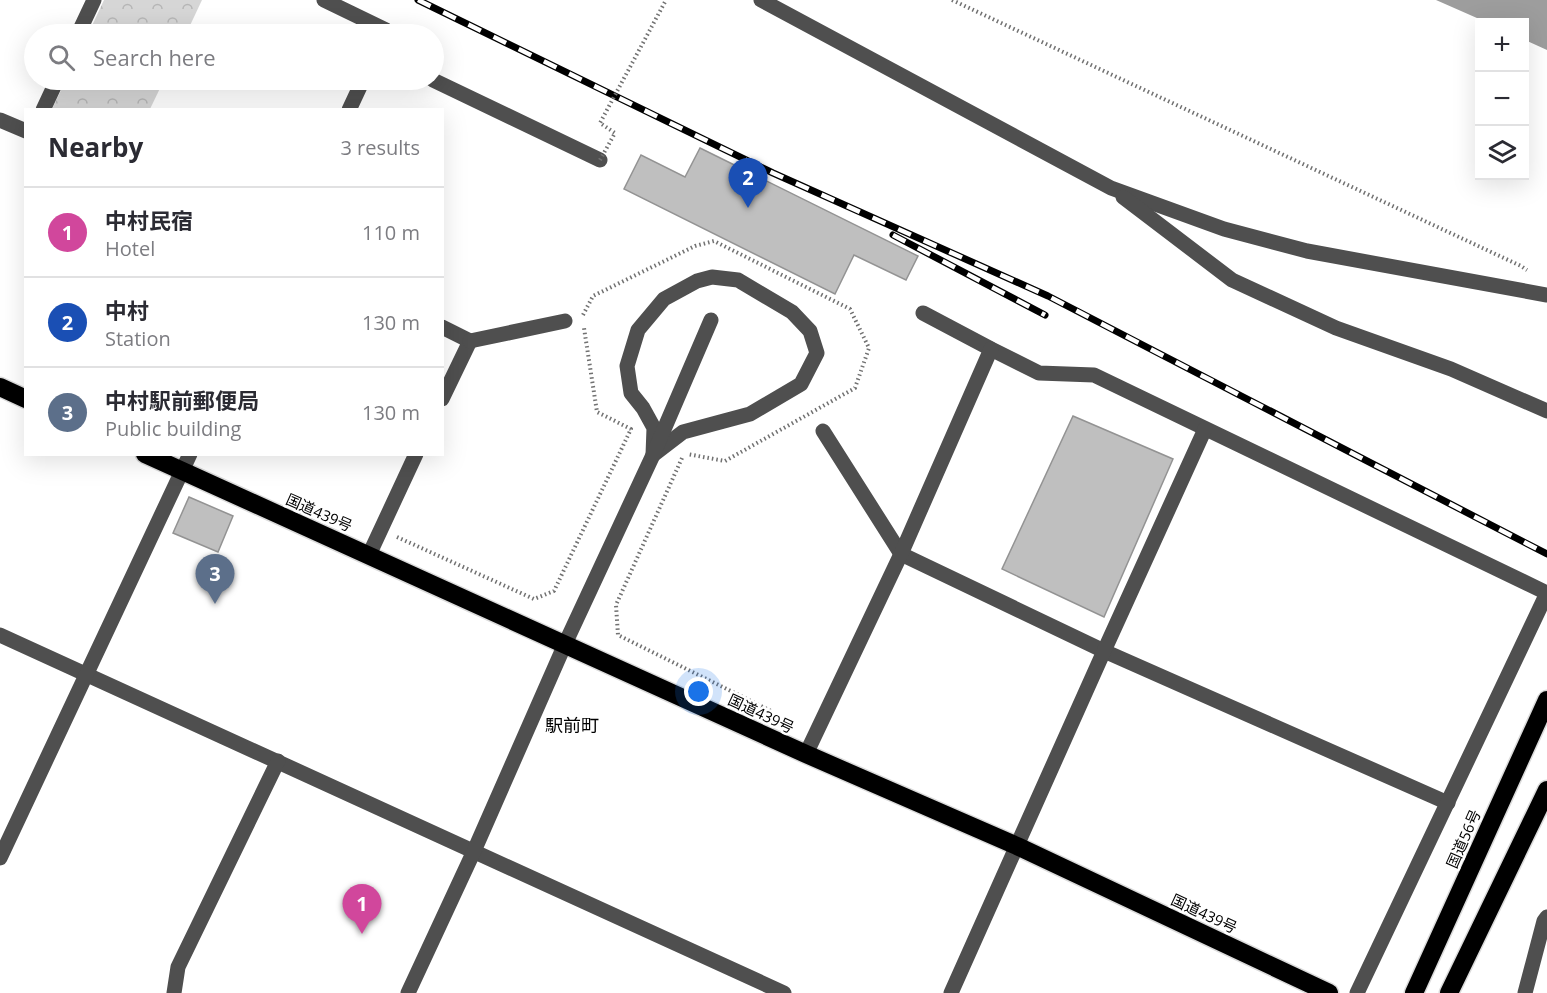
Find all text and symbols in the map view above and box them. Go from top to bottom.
map controls [1475,18,1529,180]
button: + [1475,18,1529,72]
search box [24,24,444,90]
icon: search [45,41,78,74]
text: Search here [93,42,216,72]
button: − [1475,72,1529,126]
button: layers [1475,126,1529,180]
text: Nearby [48,129,143,165]
text: 3 results [340,134,420,161]
pin: 2 [728,158,768,208]
text: 中村民宿 [105,205,193,235]
text: 1 [62,219,73,246]
text: 110 m [362,219,420,246]
text: Hotel [105,235,155,262]
text: 中村 [105,295,149,325]
text: 2 [62,309,73,336]
text: 130 m [362,309,420,336]
text: Station [105,325,171,352]
text: 中村駅前郵便局 [105,385,259,415]
text: 3 [62,399,73,426]
text: 130 m [362,399,420,426]
text: Public building [105,415,241,442]
street label: 国道439号 [283,489,356,536]
pin: 3 [196,554,234,604]
your location [684,677,713,706]
street label: 国道439号 [725,689,798,737]
district label: 駅前町 [545,713,599,737]
street label: 国道56号 [1441,806,1485,871]
pin: 1 [342,884,382,934]
street label: 国道439号 [1168,889,1241,937]

